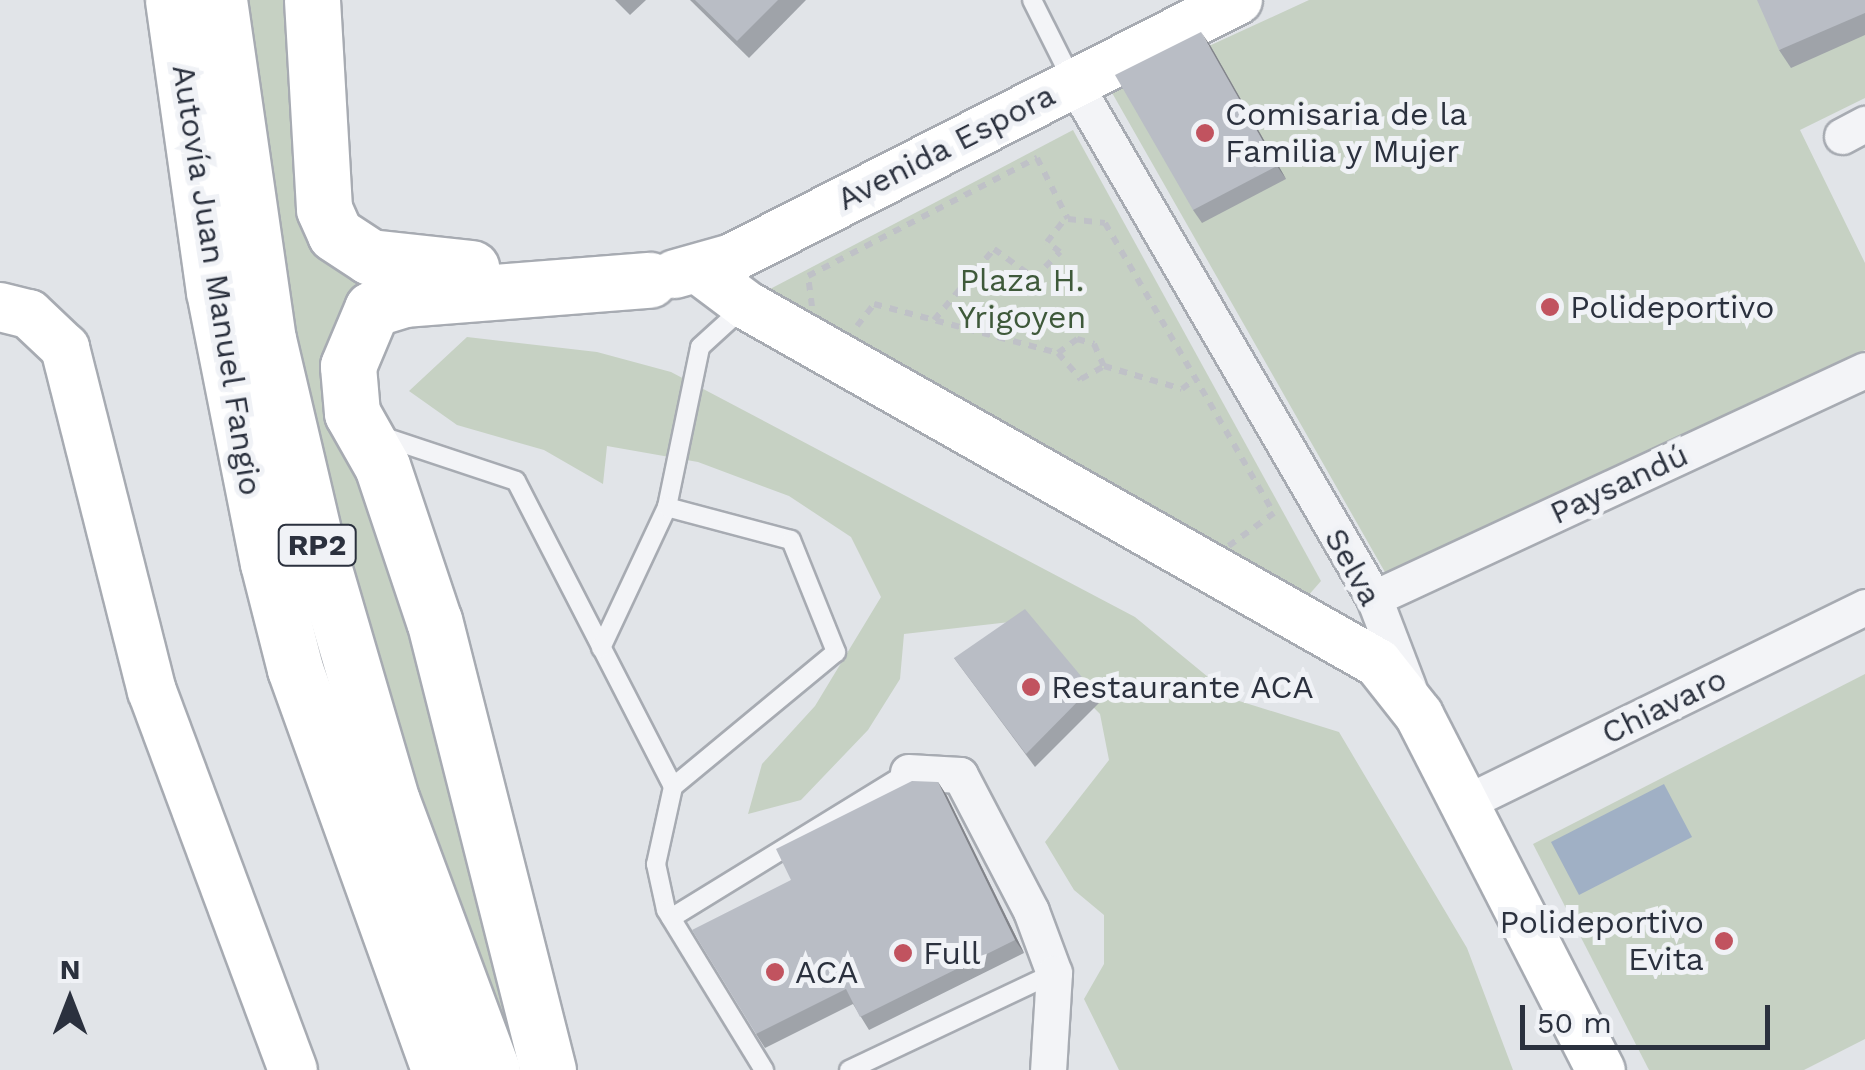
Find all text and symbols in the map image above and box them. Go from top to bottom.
street label: Autovía Juan Manuel Fangio [164,61,270,499]
street label: Avenida Espora [830,75,1062,219]
place label: Comisaria de la Familia y Mujer [1225,96,1468,171]
marker: Comisaria de la Familia y Mujer [1194,122,1216,144]
park label: Plaza H. Yrigoyen [958,262,1086,337]
place label: Polideportivo [1570,288,1774,326]
marker: Polideportivo [1539,296,1561,318]
street label: Paysandú [1544,435,1694,533]
road number: RP2 [277,520,357,570]
street label: Selva [1316,522,1390,612]
street label: Chiavaro [1595,659,1733,753]
place label: Restaurante ACA [1051,668,1315,706]
marker: Restaurante ACA [1020,676,1042,698]
place label: Polideportivo Evita [1500,904,1704,979]
marker: Polideportivo Evita [1713,930,1735,952]
place label: Full [923,934,981,972]
marker: Full [892,942,914,964]
north arrow [20,950,120,1050]
text: N [60,953,80,986]
place label: ACA [795,953,858,991]
marker: ACA [764,961,786,983]
scale bar [1525,985,1775,1047]
text: 50 m [1537,1005,1612,1040]

